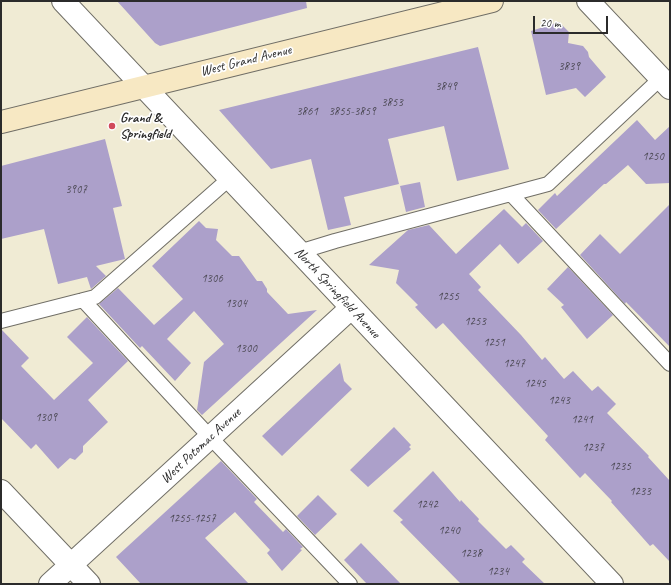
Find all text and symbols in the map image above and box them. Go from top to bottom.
scale bar [535,8,610,34]
text: 20 m [540,15,560,31]
street label: West Grand Avenue [199,42,293,80]
house number: 3839 [558,60,580,74]
house number: 3849 [435,80,457,94]
house number: 3853 [381,96,403,110]
house number: 3861 [296,105,318,119]
house number: 3855-3859 [328,105,376,119]
place label: Grand & Springfield [120,110,171,142]
marker: Grand & Springfield [107,121,117,131]
house number: 1250 [642,150,664,164]
house number: 3907 [65,183,87,197]
street label: North Springfield Avenue [291,244,383,342]
house number: 1306 [201,272,223,286]
house number: 1255 [437,290,459,304]
house number: 1304 [225,297,247,311]
house number: 1253 [464,315,486,329]
house number: 1251 [483,336,505,350]
house number: 1300 [235,342,257,356]
house number: 1247 [503,357,525,371]
house number: 1245 [524,377,546,391]
house number: 1243 [548,394,570,408]
street label: West Potomac Avenue [158,405,244,487]
house number: 1309 [35,411,57,425]
house number: 1241 [571,413,593,427]
house number: 1237 [582,441,604,455]
house number: 1235 [609,460,631,474]
house number: 1233 [629,485,651,499]
house number: 1242 [416,498,438,512]
house number: 1255-1257 [168,512,216,526]
house number: 1240 [438,524,460,538]
house number: 1238 [460,547,482,561]
house number: 1234 [487,565,509,579]

